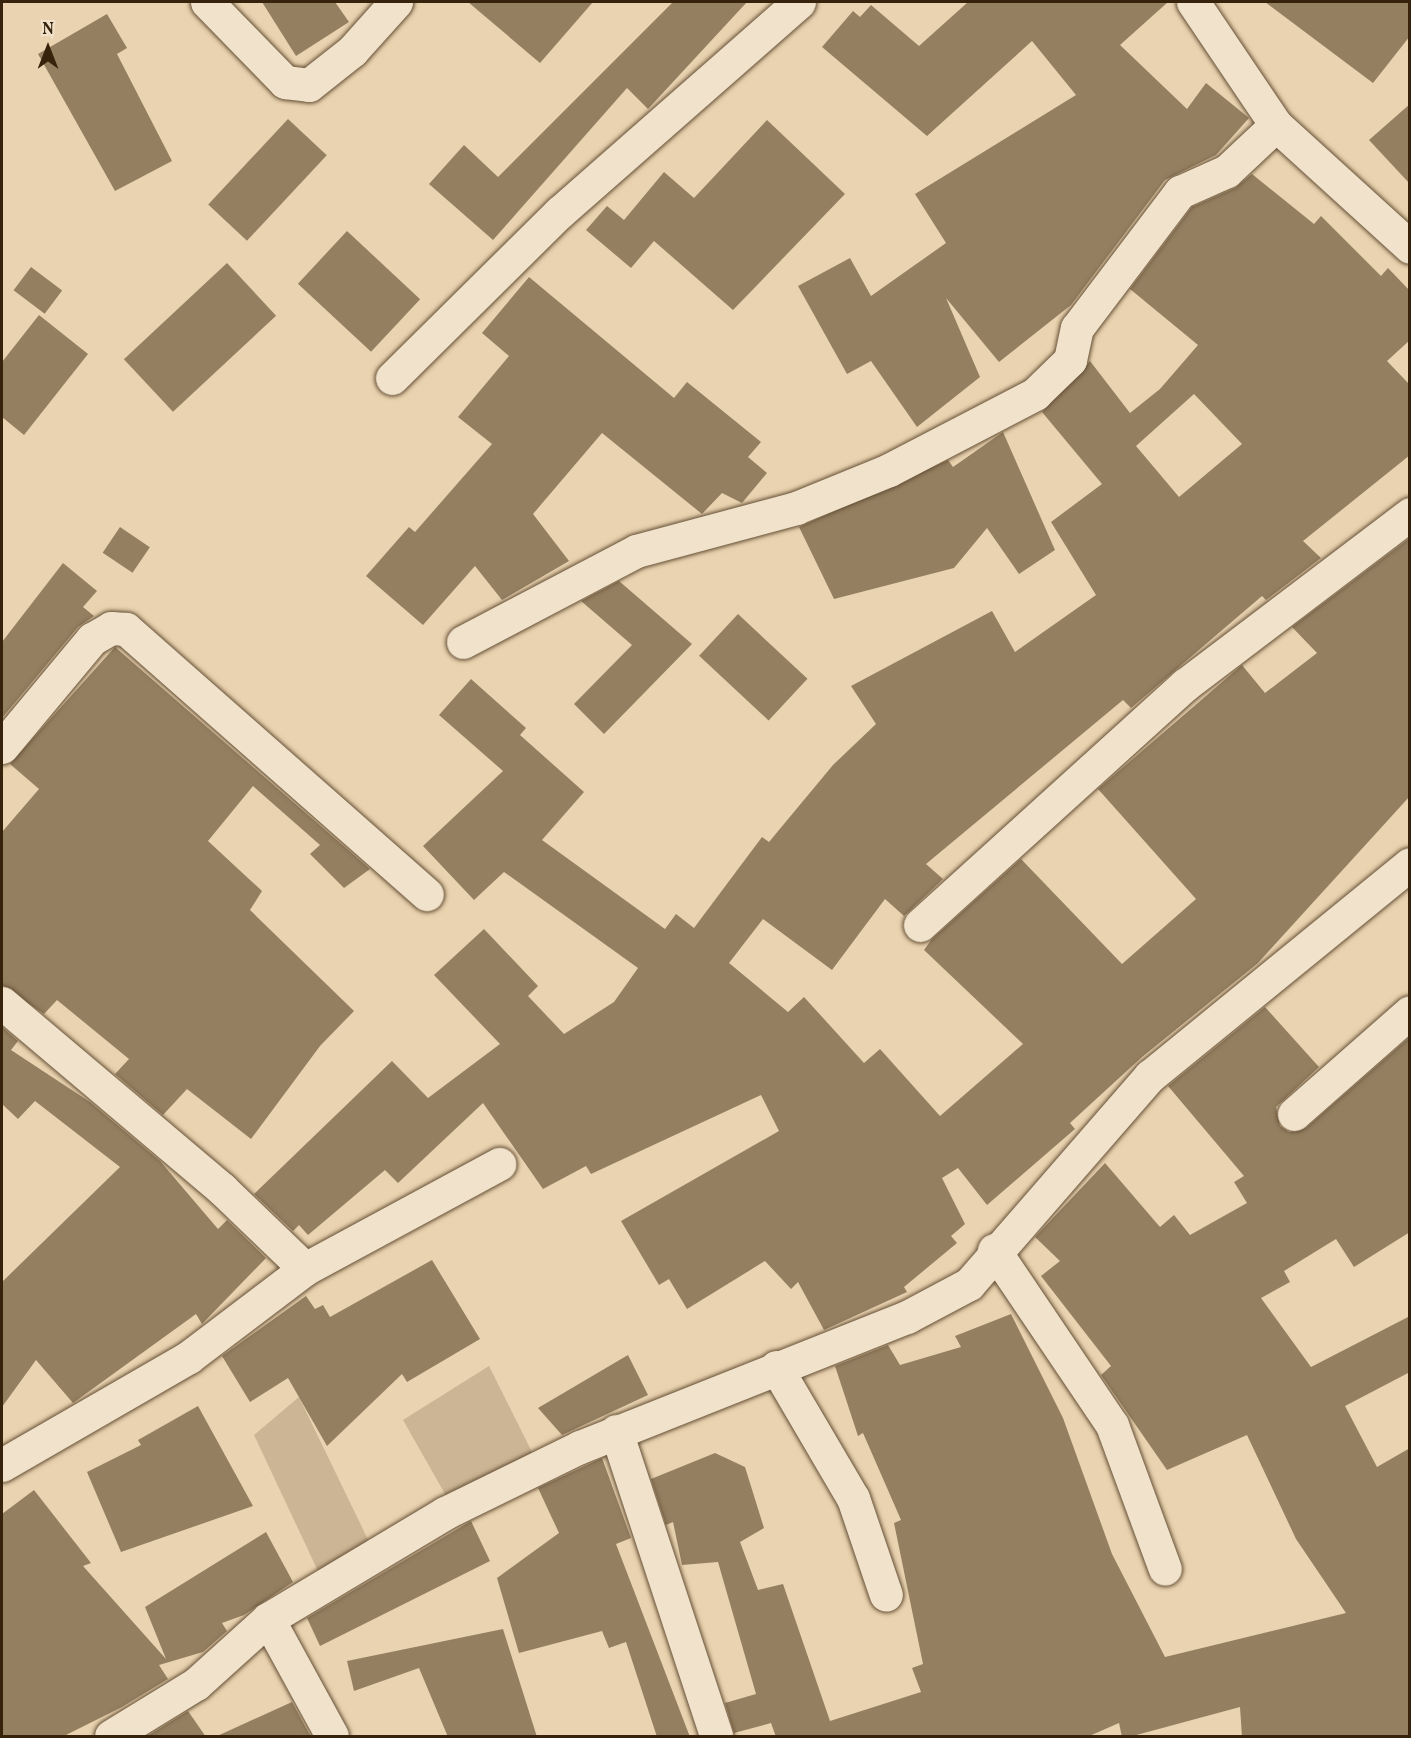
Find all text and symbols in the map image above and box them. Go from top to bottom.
north arrow [18,18,78,78]
text: N [42,19,54,41]

